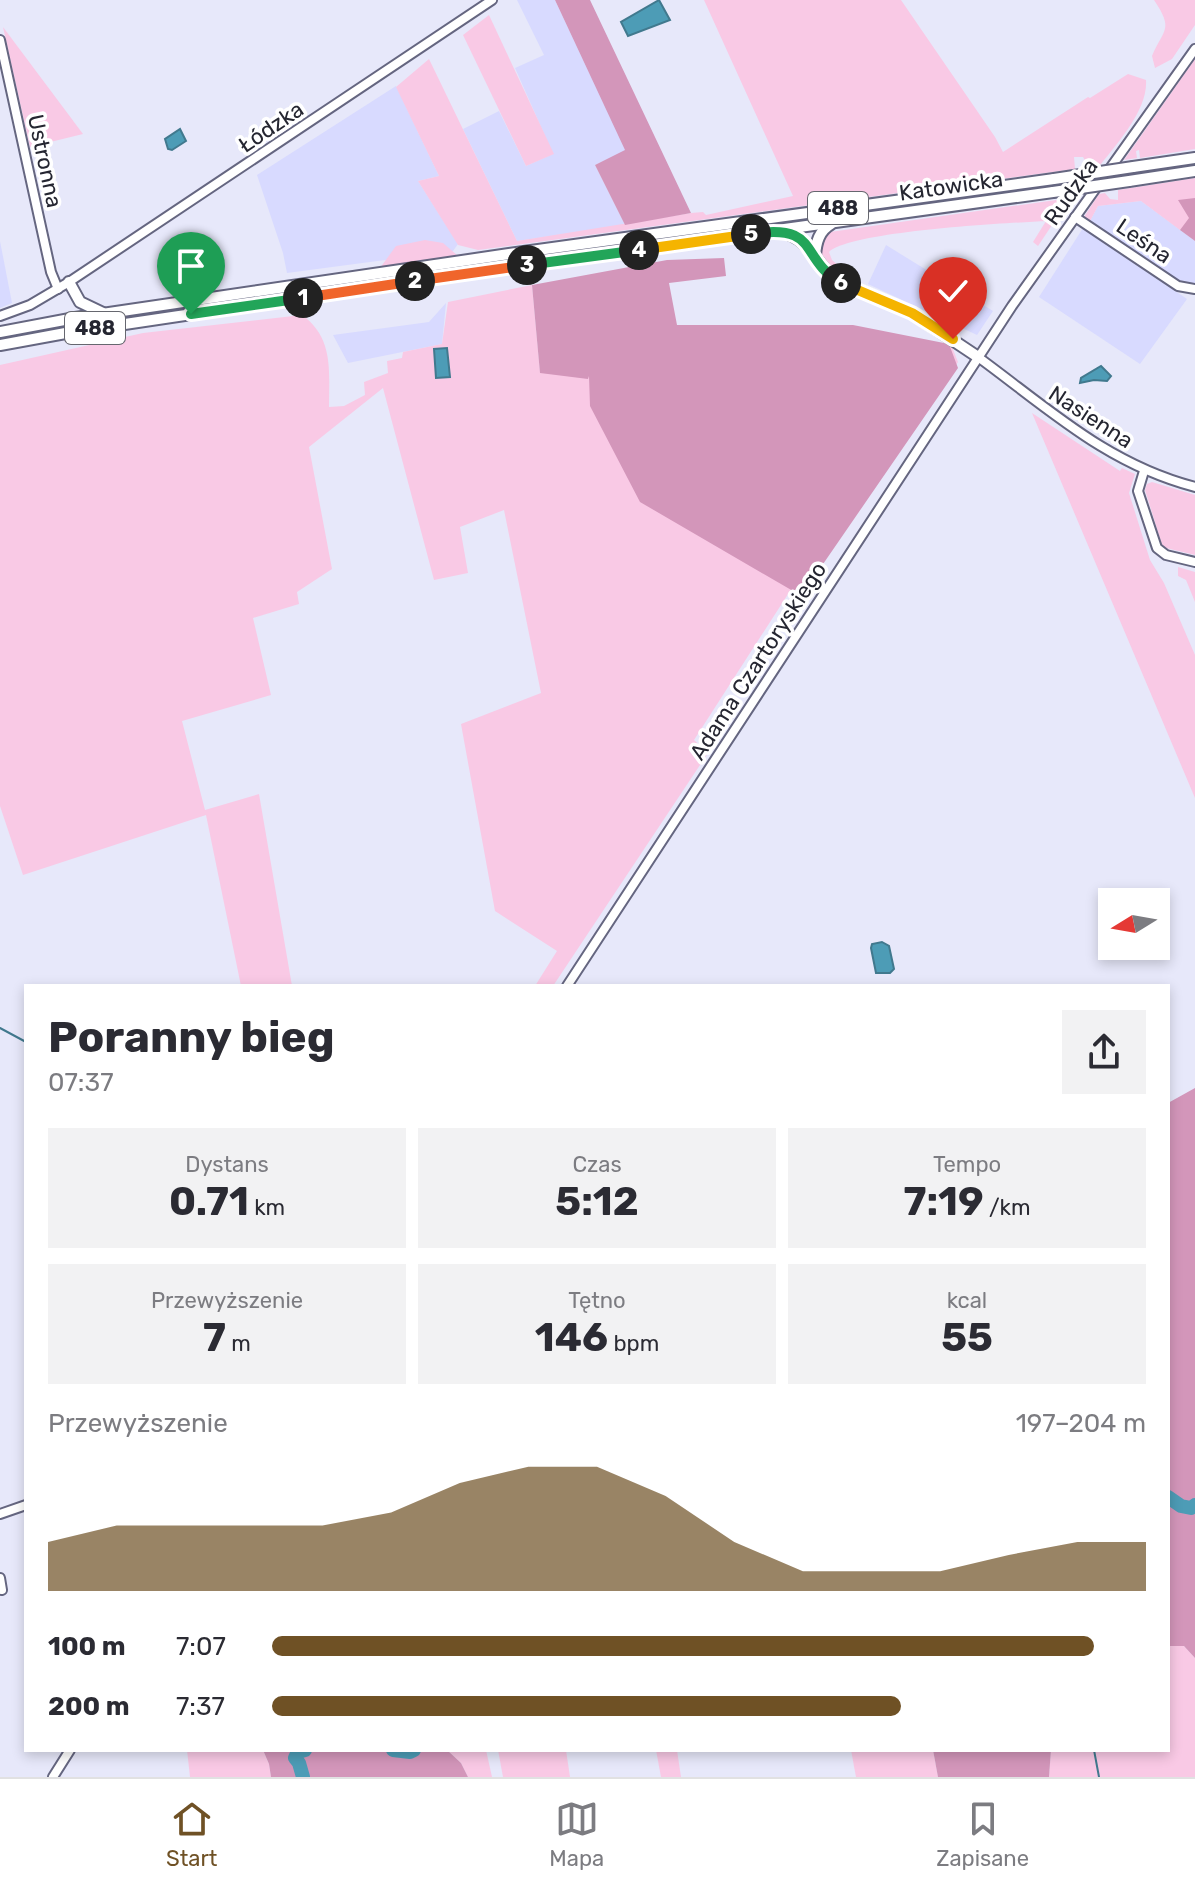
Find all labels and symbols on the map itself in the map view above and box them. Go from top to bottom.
street label: Łódzka [233,96,309,158]
street label: Ustronna [22,112,68,210]
street label: Rudzka [1038,153,1104,231]
street label: Katowicka [897,165,1005,207]
road number: 488 [808,192,868,224]
street label: Leśna [1111,213,1177,269]
pin: 5 [731,214,771,254]
pin: 4 [619,230,659,270]
pin [157,232,225,314]
pin: 3 [507,245,547,285]
pin [919,257,987,339]
pin: 2 [395,261,435,301]
pin: 6 [821,263,861,303]
pin: 1 [283,278,323,318]
road number: 488 [65,312,125,344]
street label: Nasienna [1044,380,1138,454]
street label: Adama Czartoryskiego [684,557,832,765]
north arrow [1098,888,1170,960]

